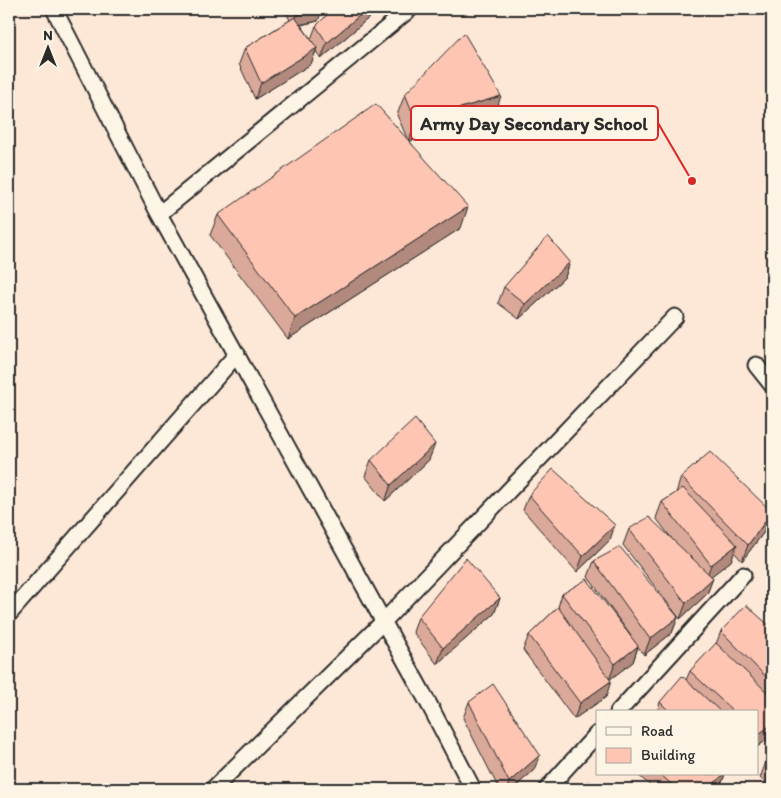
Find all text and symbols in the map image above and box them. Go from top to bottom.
north arrow [22,22,72,72]
text: N [43,27,53,44]
callout: Army Day Secondary School [411,106,658,140]
text: Army Day Secondary School [419,112,648,135]
legend [596,710,758,776]
text: Road [641,722,674,740]
text: Building [641,746,695,764]

